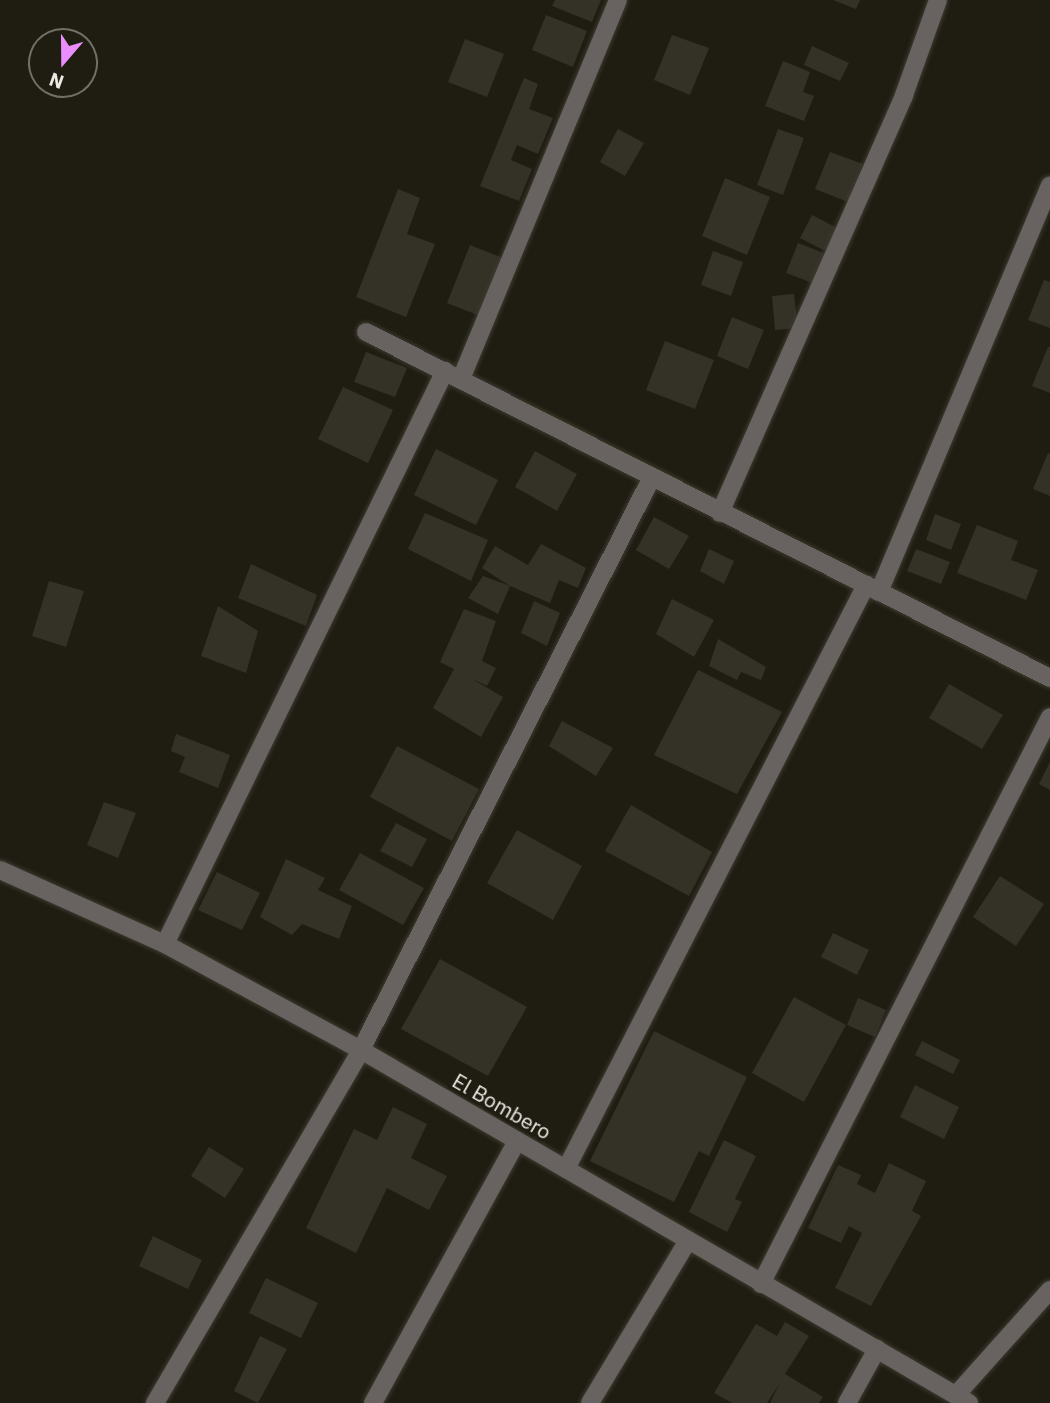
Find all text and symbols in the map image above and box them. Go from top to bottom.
north arrow [28,28,98,98]
text: N [46,67,67,94]
street label: El Bombero [448,1068,556,1144]

